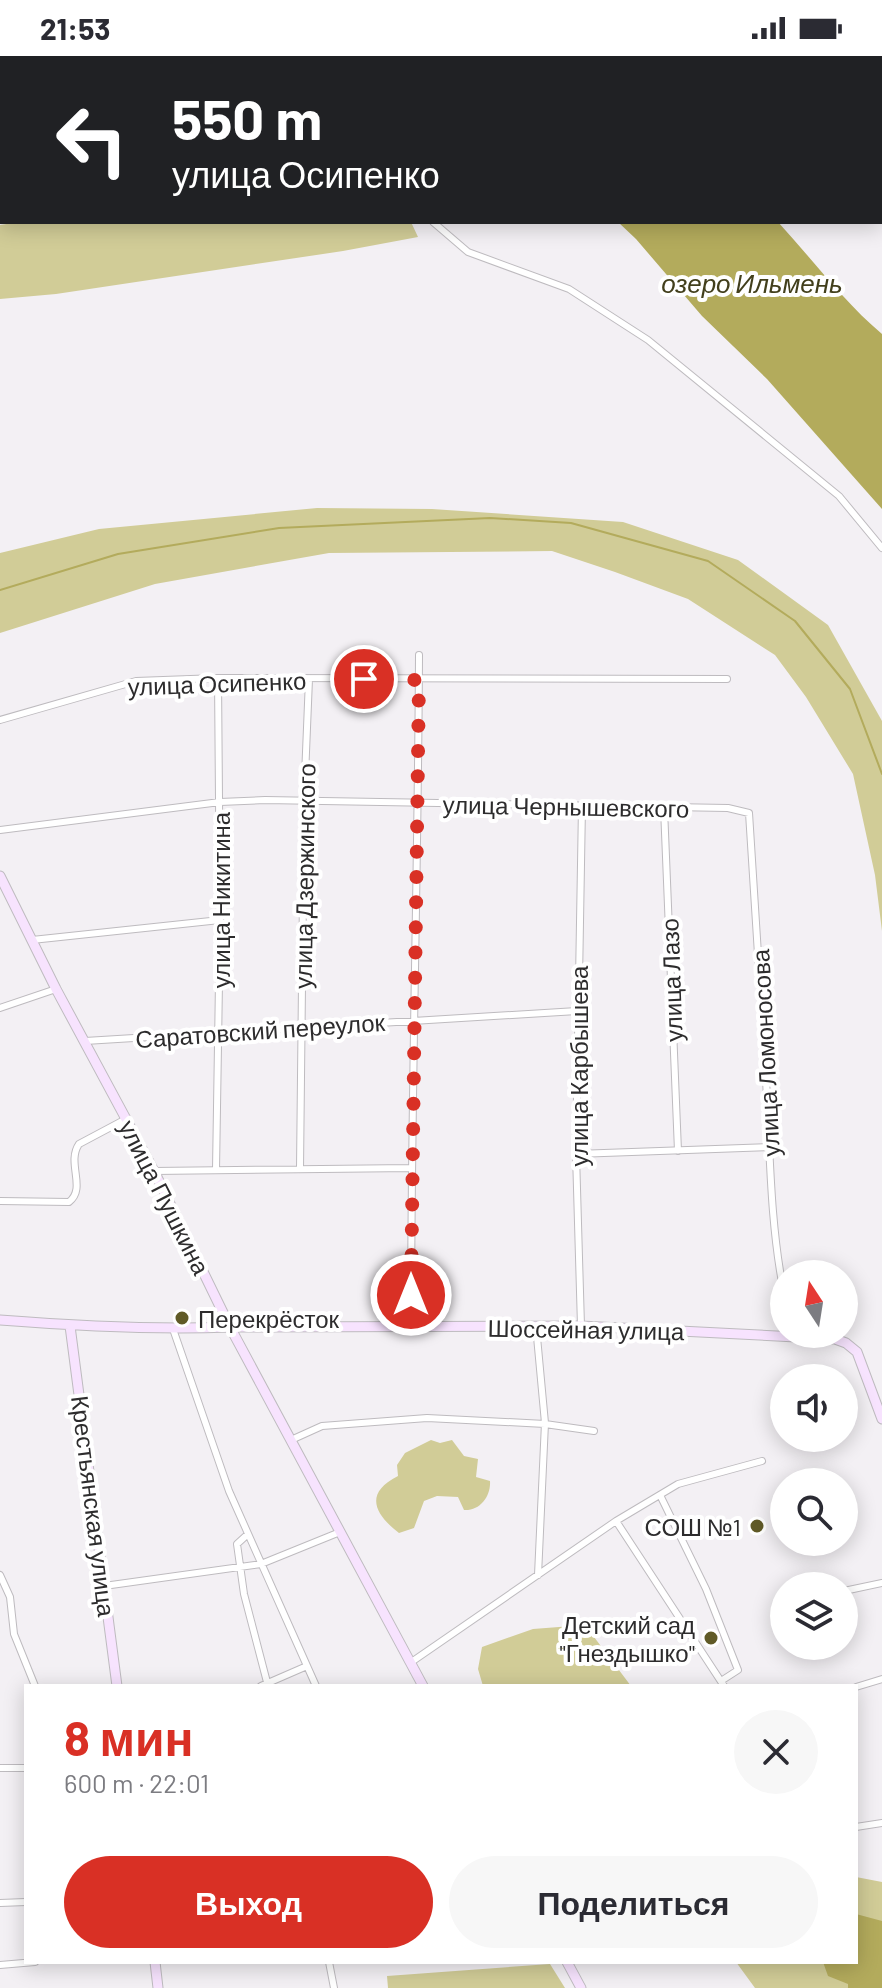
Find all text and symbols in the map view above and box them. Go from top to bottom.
text: 21:53 [40,10,111,46]
text: 550 m [172,84,322,151]
icon: left [40,88,144,192]
text: улица Осипенко [172,152,440,195]
water label: озеро Ильмень [661,267,843,298]
pin [330,645,398,713]
icon: arrive [342,657,386,701]
street label: улица Осипенко [127,665,307,701]
street label: улица Дзержинского [288,763,320,989]
street label: улица Чернышевского [442,789,690,823]
street label: улица Никитина [206,811,235,988]
street label: улица Лазо [654,918,688,1042]
street label: улица Ломоносова [745,948,785,1158]
street label: улица Карбышева [564,965,593,1166]
street label: Саратовский переулок [134,1007,386,1053]
street label: улица Пушкина [114,1115,217,1280]
position arrow [369,1253,453,1337]
north arrow [770,1260,858,1348]
map controls [770,1260,858,1660]
place label: Перекрёсток [198,1304,340,1333]
marker: Перекрёсток [173,1309,191,1327]
street label: Шоссейная улица [488,1313,685,1345]
button: sound [770,1364,858,1452]
street label: Крестьянская улица [66,1394,122,1619]
button: search [770,1468,858,1556]
place label: СОШ №1 [645,1512,741,1541]
marker: СОШ №1 [748,1517,766,1535]
button: layers [770,1572,858,1660]
place label: Детский сад "Гнездышко" [560,1610,695,1667]
marker: Детский сад "Гнездышко" [702,1629,720,1647]
text: 8 мин [64,1708,194,1766]
button: close [734,1710,818,1794]
text: 600 m · 22:01 [64,1767,209,1798]
button: Выход [64,1856,433,1948]
button: Поделиться [449,1856,818,1948]

